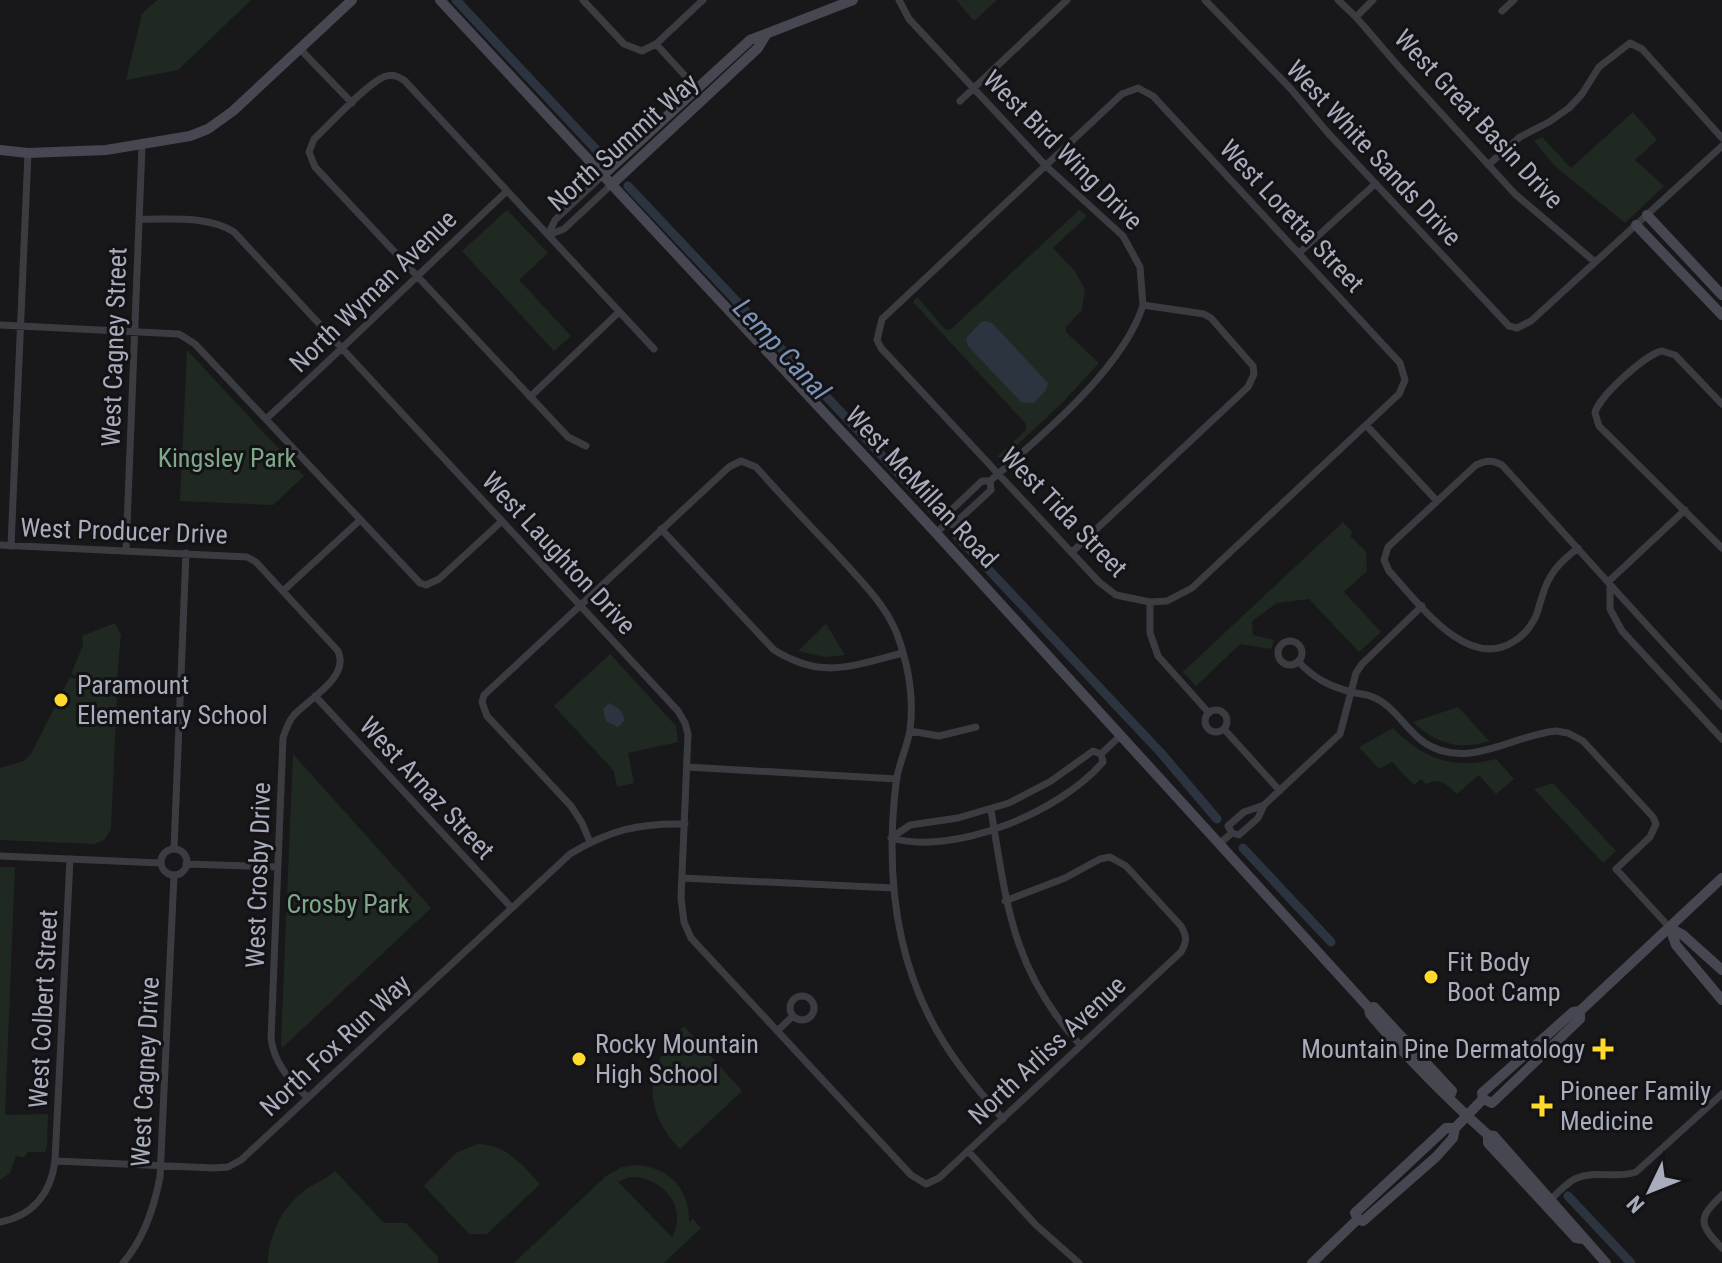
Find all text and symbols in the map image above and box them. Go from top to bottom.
street label: West Great Basin Drive [1388,23,1570,215]
street label: West White Sands Drive [1280,54,1468,252]
street label: West Bird Wing Drive [977,64,1149,236]
street label: North Summit Way [542,67,704,217]
street label: West Loretta Street [1214,134,1370,298]
street label: North Wyman Avenue [283,204,463,378]
street label: West Cagney Street [96,247,132,447]
water label: Lemp Canal [726,292,837,407]
street label: West McMillan Road [840,400,1004,574]
street label: West Tida Street [995,441,1133,583]
park label: Kingsley Park [158,443,297,473]
street label: West Laughton Drive [476,466,642,640]
street label: West Producer Drive [20,512,228,550]
place label: Paramount Elementary School [77,670,268,730]
marker: Paramount Elementary School [52,691,70,709]
street label: West Arnaz Street [353,711,501,865]
street label: West Crosby Drive [240,782,276,968]
park label: Crosby Park [286,889,410,919]
street label: West Colbert Street [23,909,63,1109]
place label: Fit Body Boot Camp [1447,947,1561,1007]
street label: North Fox Run Way [254,968,416,1122]
marker: Fit Body Boot Camp [1422,968,1440,986]
street label: North Arliss Avenue [962,970,1132,1130]
street label: West Cagney Drive [125,976,165,1168]
place label: Rocky Mountain High School [595,1029,759,1089]
place label: Mountain Pine Dermatology [1301,1034,1585,1064]
marker: Mountain Pine Dermatology [1592,1038,1614,1060]
marker: Rocky Mountain High School [570,1050,588,1068]
place label: Pioneer Family Medicine [1560,1076,1711,1136]
marker: Pioneer Family Medicine [1531,1095,1553,1117]
north arrow [1610,1151,1690,1231]
text: N [1622,1191,1649,1218]

